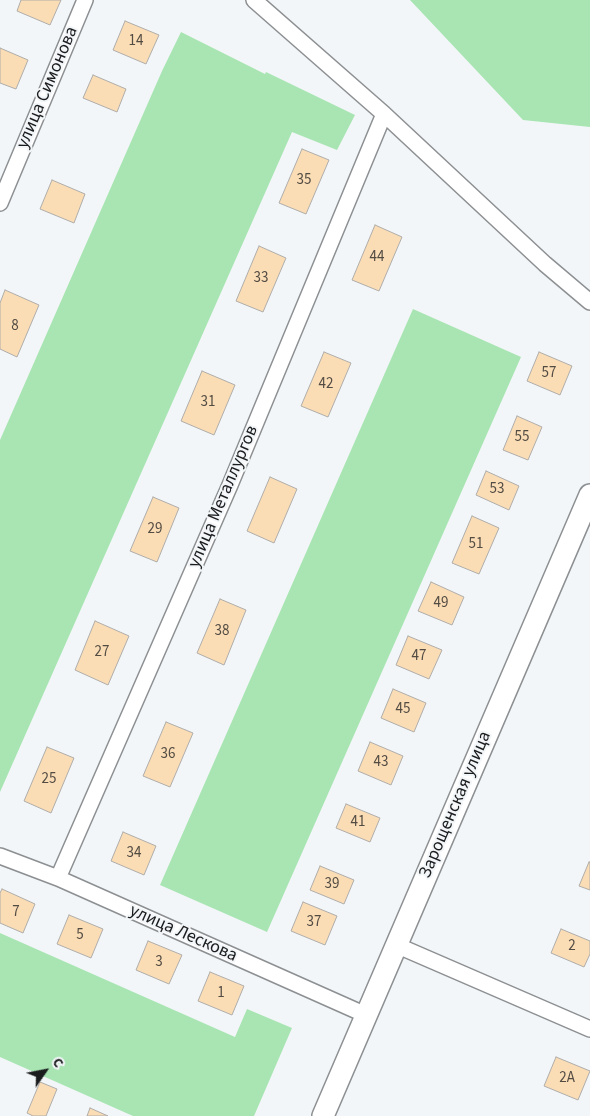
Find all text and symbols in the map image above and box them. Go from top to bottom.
street label: улица Симонова [13,24,83,152]
house number: 14 [129,33,143,51]
house number: 35 [297,172,311,190]
house number: 44 [370,249,384,267]
house number: 33 [254,270,268,288]
house number: 8 [11,318,19,336]
house number: 57 [542,365,556,383]
house number: 42 [319,376,333,394]
house number: 31 [201,394,215,412]
street label: улица Металлургов [184,423,264,571]
house number: 55 [515,429,529,447]
house number: 53 [490,481,504,499]
house number: 29 [148,521,162,539]
house number: 51 [469,536,483,554]
house number: 49 [434,595,448,613]
house number: 38 [215,623,229,641]
house number: 27 [95,644,109,662]
house number: 47 [412,648,426,666]
house number: 45 [396,701,410,719]
street label: Зарощенская улица [415,728,497,882]
house number: 36 [161,746,175,764]
house number: 43 [374,754,388,772]
house number: 25 [42,771,56,789]
house number: 41 [351,814,365,832]
house number: 34 [127,845,141,863]
house number: 39 [325,876,339,894]
street label: улица Лескова [126,901,240,967]
house number: 7 [12,904,20,922]
house number: 37 [307,914,321,932]
house number: 5 [76,927,84,945]
house number: 2 [568,938,576,956]
house number: 3 [155,954,163,972]
house number: 1 [217,985,225,1003]
north arrow [20,1046,70,1096]
text: С [47,1054,68,1072]
house number: 2А [559,1070,575,1088]

